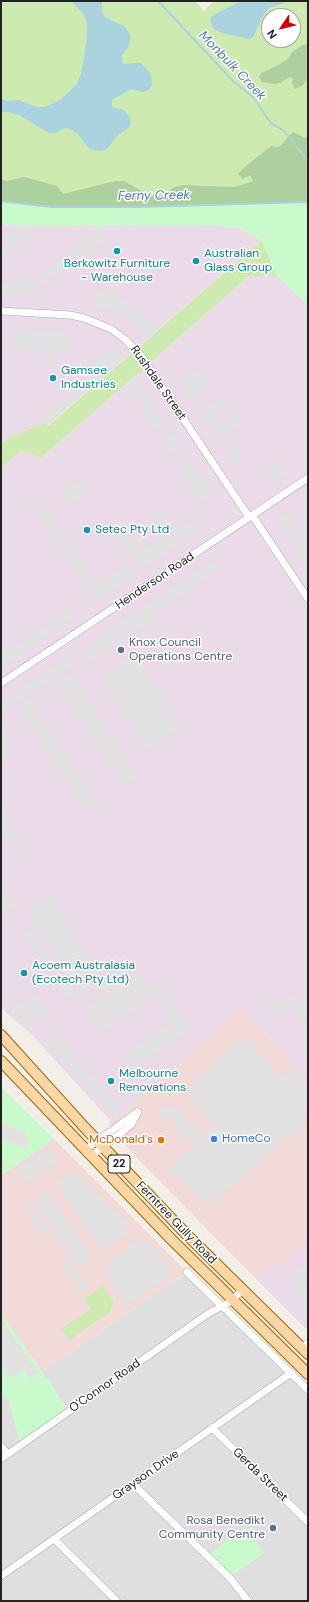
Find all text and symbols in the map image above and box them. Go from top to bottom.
north arrow [261,8,301,48]
text: N [264,27,280,42]
water label: Monbulk Creek [195,28,269,104]
water label: Ferny Creek [118,188,190,204]
marker: Berkowitz Furniture - Warehouse [112,246,122,256]
place label: Australian Glass Group [204,247,272,275]
marker: Australian Glass Group [191,256,201,266]
place label: Berkowitz Furniture - Warehouse [64,257,170,285]
street label: Rushdale Street [127,343,189,423]
place label: Gamsee Industries [61,364,116,392]
marker: Gamsee Industries [48,373,58,383]
place label: Setec Pty Ltd [95,523,169,537]
marker: Setec Pty Ltd [82,525,92,535]
street label: Henderson Road [113,549,197,613]
place label: Knox Council Operations Centre [129,636,232,664]
marker: Knox Council Operations Centre [116,645,126,655]
place label: Acoem Australasia (Ecotech Pty Ltd) [32,959,135,987]
marker: Acoem Australasia (Ecotech Pty Ltd) [19,968,29,978]
place label: Melbourne Renovations [119,1067,186,1095]
marker: Melbourne Renovations [106,1076,116,1086]
place label: HomeCo [222,1132,271,1146]
place label: McDonald's [89,1133,153,1147]
marker: HomeCo [209,1134,219,1144]
marker: McDonald's [156,1135,166,1145]
road number: 22 [108,1155,130,1173]
street label: Ferntree Gully Road [133,1179,219,1267]
street label: O'Connor Road [67,1356,143,1416]
street label: Gerda Street [229,1445,291,1505]
street label: Grayson Drive [110,1447,182,1503]
place label: Rosa Benedikt Community Centre [159,1514,265,1542]
marker: Rosa Benedikt Community Centre [268,1523,278,1533]

